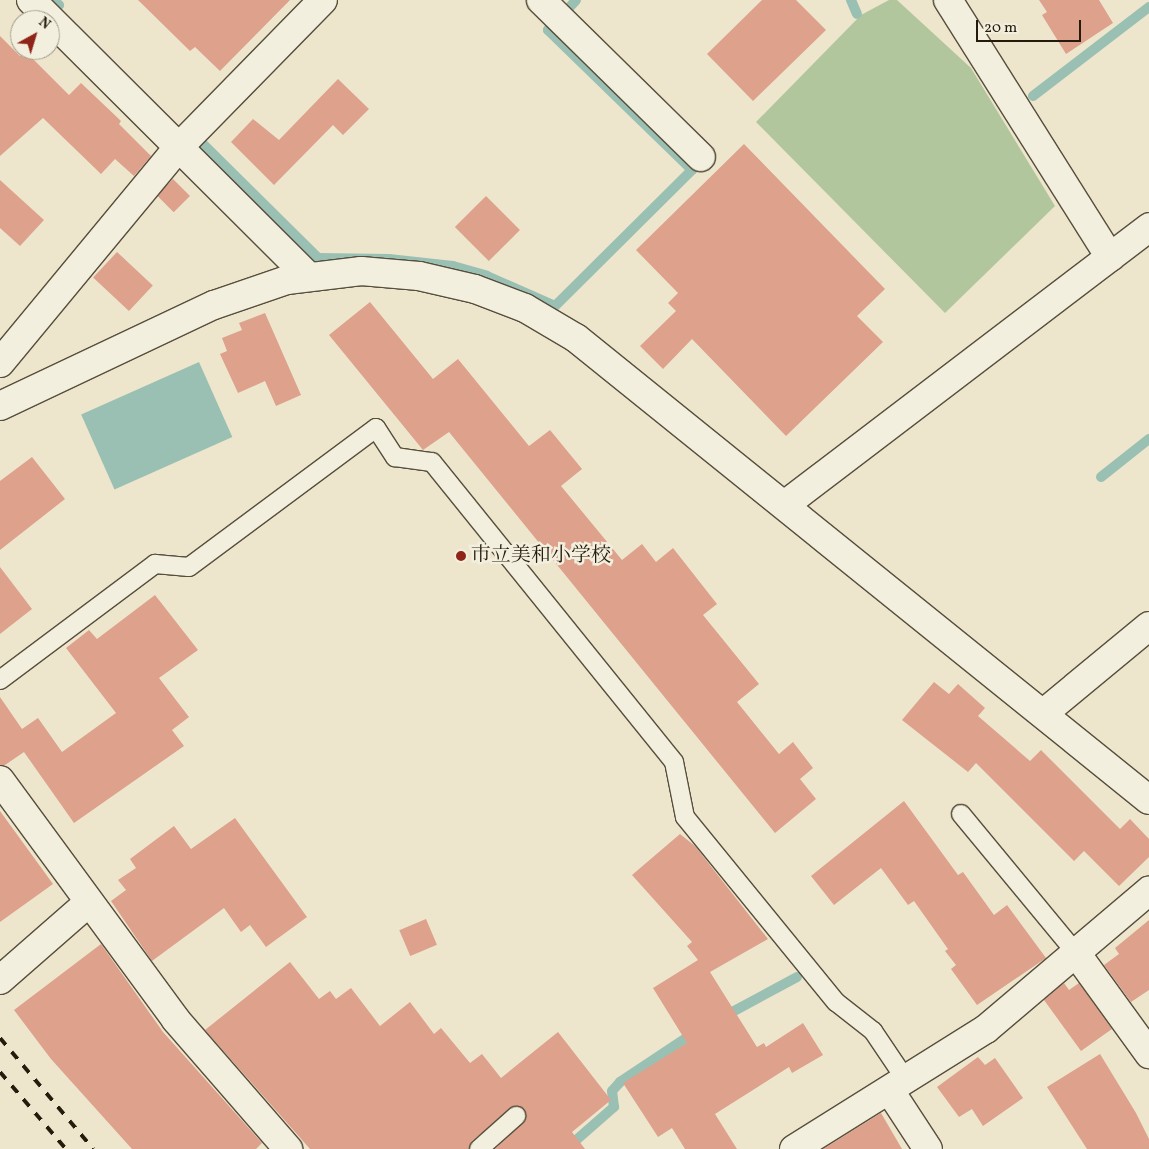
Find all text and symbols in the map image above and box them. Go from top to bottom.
north arrow [10,10,60,60]
scale bar [979,10,1084,42]
text: N [34,13,54,34]
text: 20 m [984,18,1017,39]
place label: 市立美和小学校 [471,544,611,568]
marker: 市立美和小学校 [455,550,467,562]

